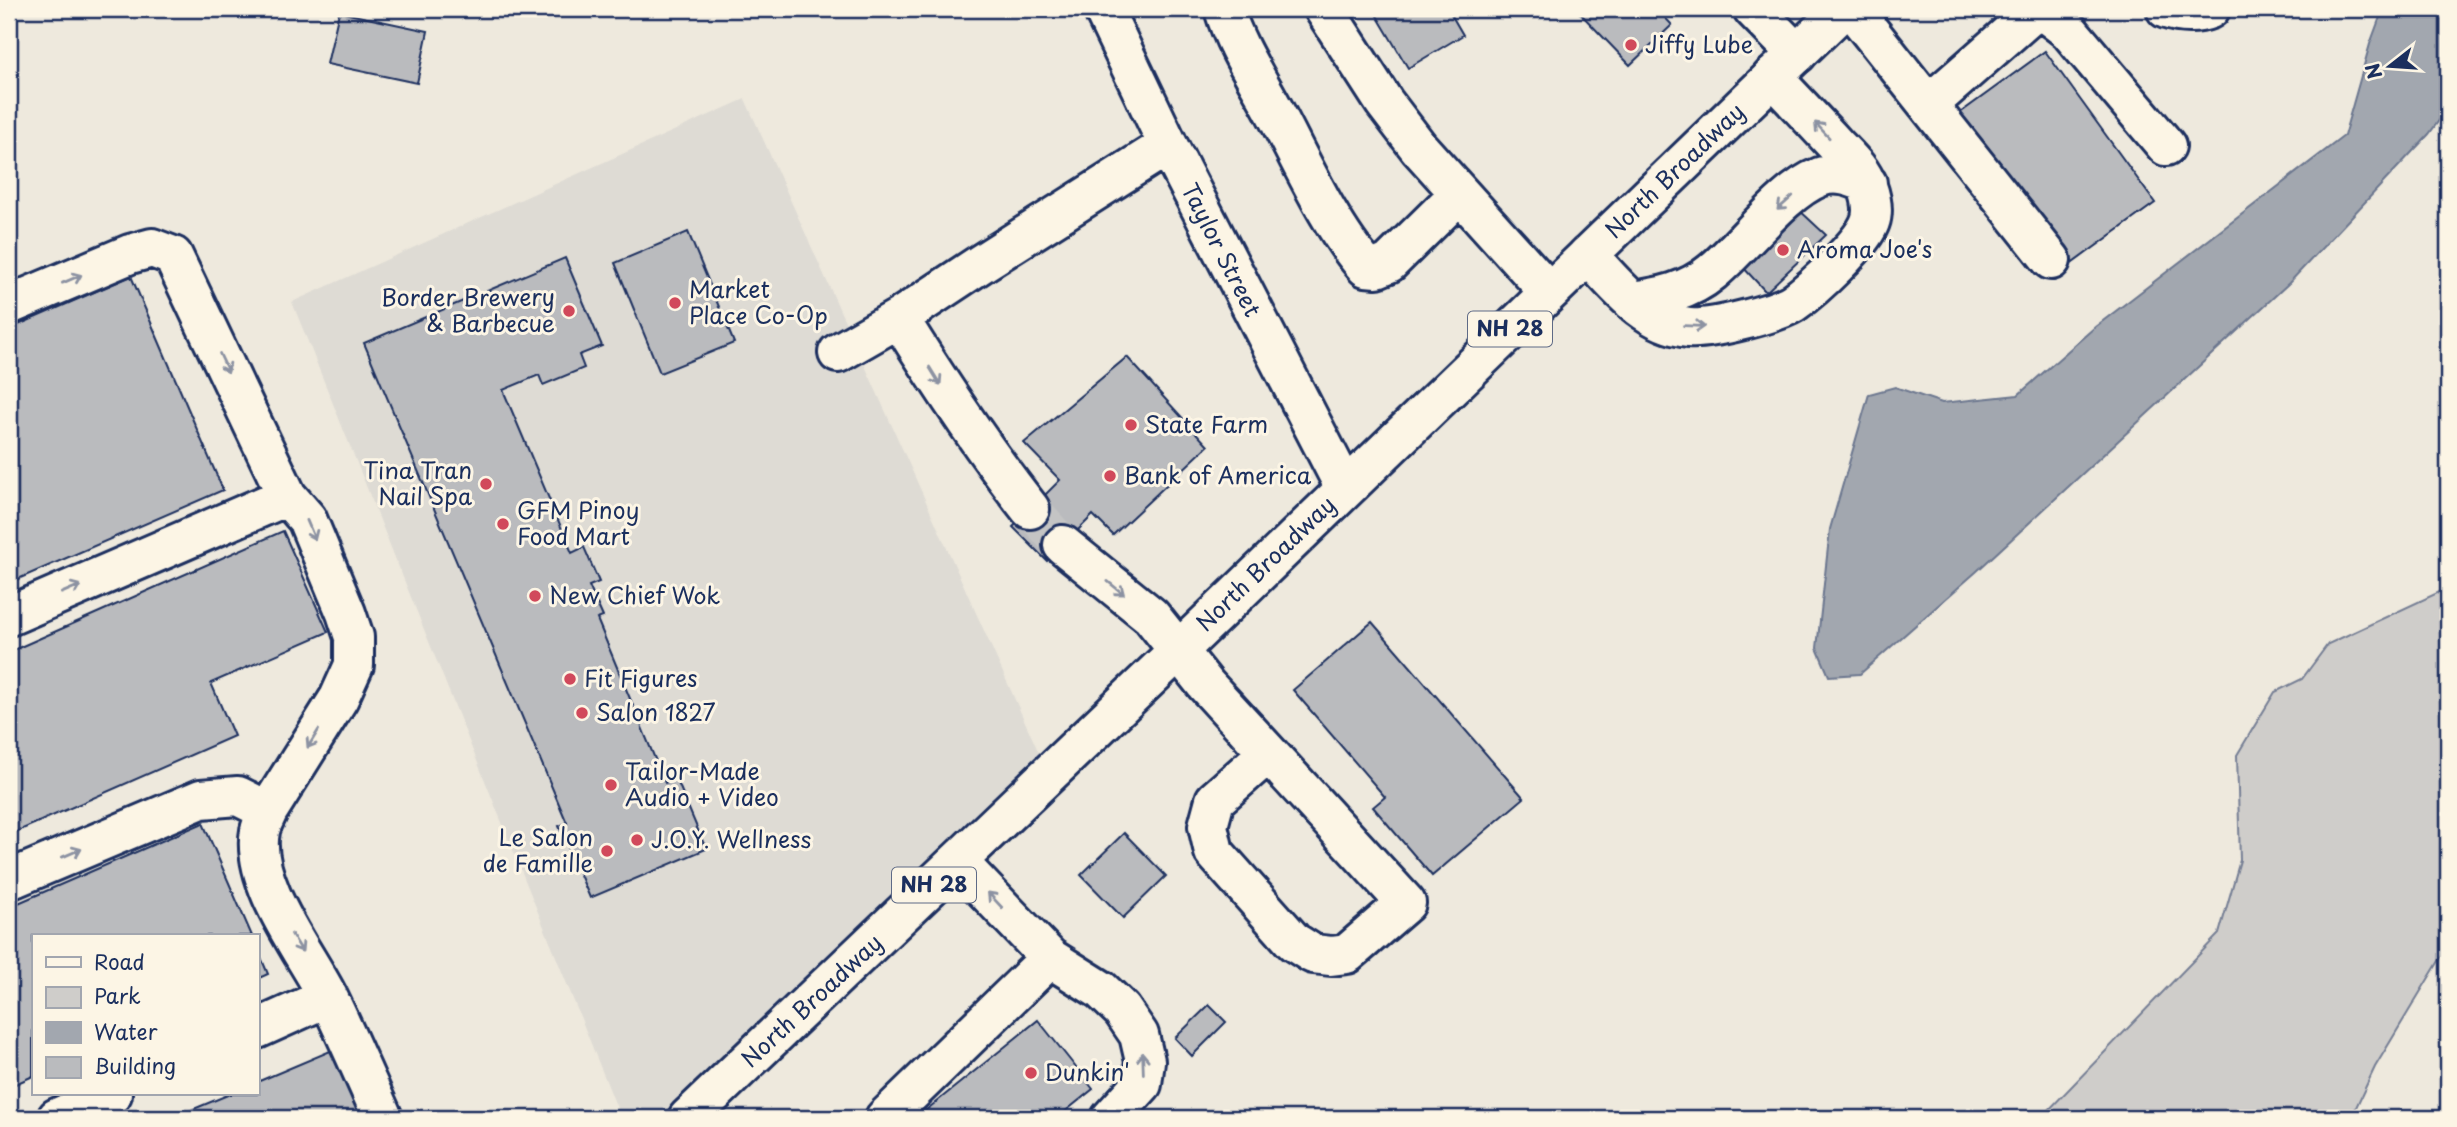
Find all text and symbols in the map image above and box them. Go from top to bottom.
place label: Jiffy Lube [1645,26,1753,61]
north arrow [2356,32,2426,102]
marker: Jiffy Lube [1623,37,1639,53]
text: N [2357,60,2388,83]
street label: North Broadway [1596,94,1752,246]
one-way arrow [1813,122,1830,139]
street label: Taylor Street [1174,176,1271,322]
one-way arrow [1776,195,1794,211]
place label: Aroma Joe's [1797,231,1932,266]
marker: Aroma Joe's [1775,242,1791,258]
one-way arrow [60,271,82,284]
place label: Market Place Co-Op [689,271,828,332]
place label: Border Brewery & Barbecue [381,279,555,340]
marker: Market Place Co-Op [667,295,683,311]
marker: Border Brewery & Barbecue [561,303,577,319]
road number: NH 28 [1468,312,1552,346]
one-way arrow [1682,320,1705,333]
one-way arrow [218,352,231,373]
one-way arrow [929,365,943,385]
place label: State Farm [1145,406,1268,441]
marker: State Farm [1123,417,1139,433]
place label: Tina Tran Nail Spa [363,452,472,513]
place label: Bank of America [1124,457,1312,492]
marker: Bank of America [1102,468,1118,484]
marker: Tina Tran Nail Spa [478,476,494,492]
street label: North Broadway [1187,487,1343,639]
place label: GFM Pinoy Food Mart [517,492,639,553]
marker: GFM Pinoy Food Mart [495,516,511,532]
one-way arrow [306,519,319,540]
place label: New Chief Wok [549,577,720,612]
one-way arrow [1107,580,1125,595]
one-way arrow [60,582,82,595]
marker: New Chief Wok [527,588,543,604]
place label: Fit Figures [584,660,698,695]
marker: Fit Figures [562,671,578,687]
place label: Salon 1827 [596,694,716,729]
marker: Salon 1827 [574,705,590,721]
one-way arrow [306,728,320,748]
place label: Tailor-Made Audio + Video [625,753,779,814]
marker: Tailor-Made Audio + Video [603,777,619,793]
place label: Le Salon de Famille [483,819,593,880]
place label: J.O.Y. Wellness [651,821,812,856]
marker: J.O.Y. Wellness [629,832,645,848]
marker: Le Salon de Famille [599,843,615,859]
one-way arrow [60,846,82,859]
road number: NH 28 [892,868,976,903]
one-way arrow [987,892,1004,909]
street label: North Broadway [732,925,890,1075]
one-way arrow [291,933,305,953]
legend [32,934,259,1096]
text: Road [94,945,145,977]
text: Park [94,979,141,1011]
text: Water [94,1015,158,1047]
text: Building [94,1049,176,1081]
one-way arrow [1136,1052,1150,1075]
place label: Dunkin' [1045,1054,1130,1089]
marker: Dunkin' [1023,1065,1039,1081]

